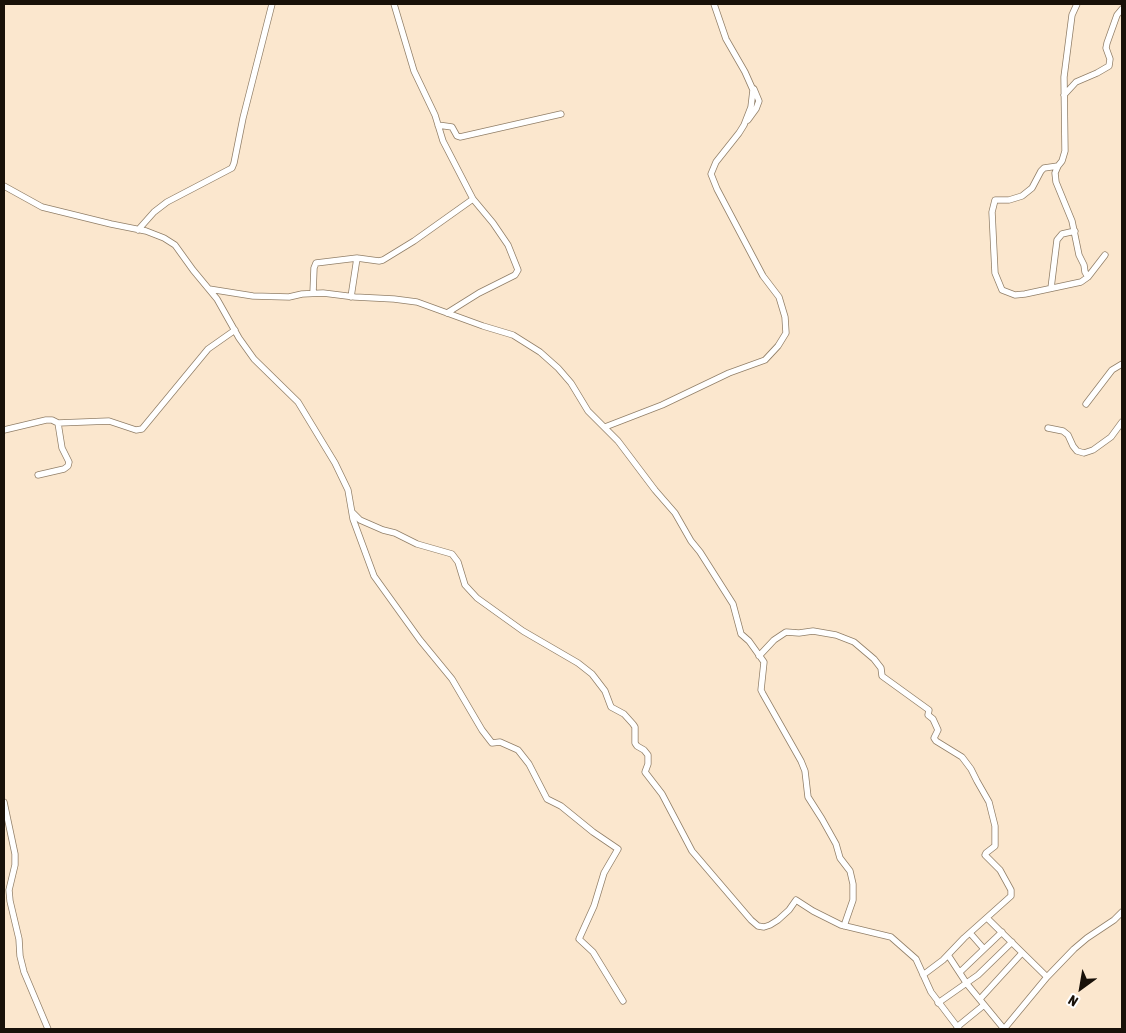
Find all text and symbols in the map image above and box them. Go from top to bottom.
north arrow [1056,963,1106,1013]
text: N [1065,992,1081,1010]

